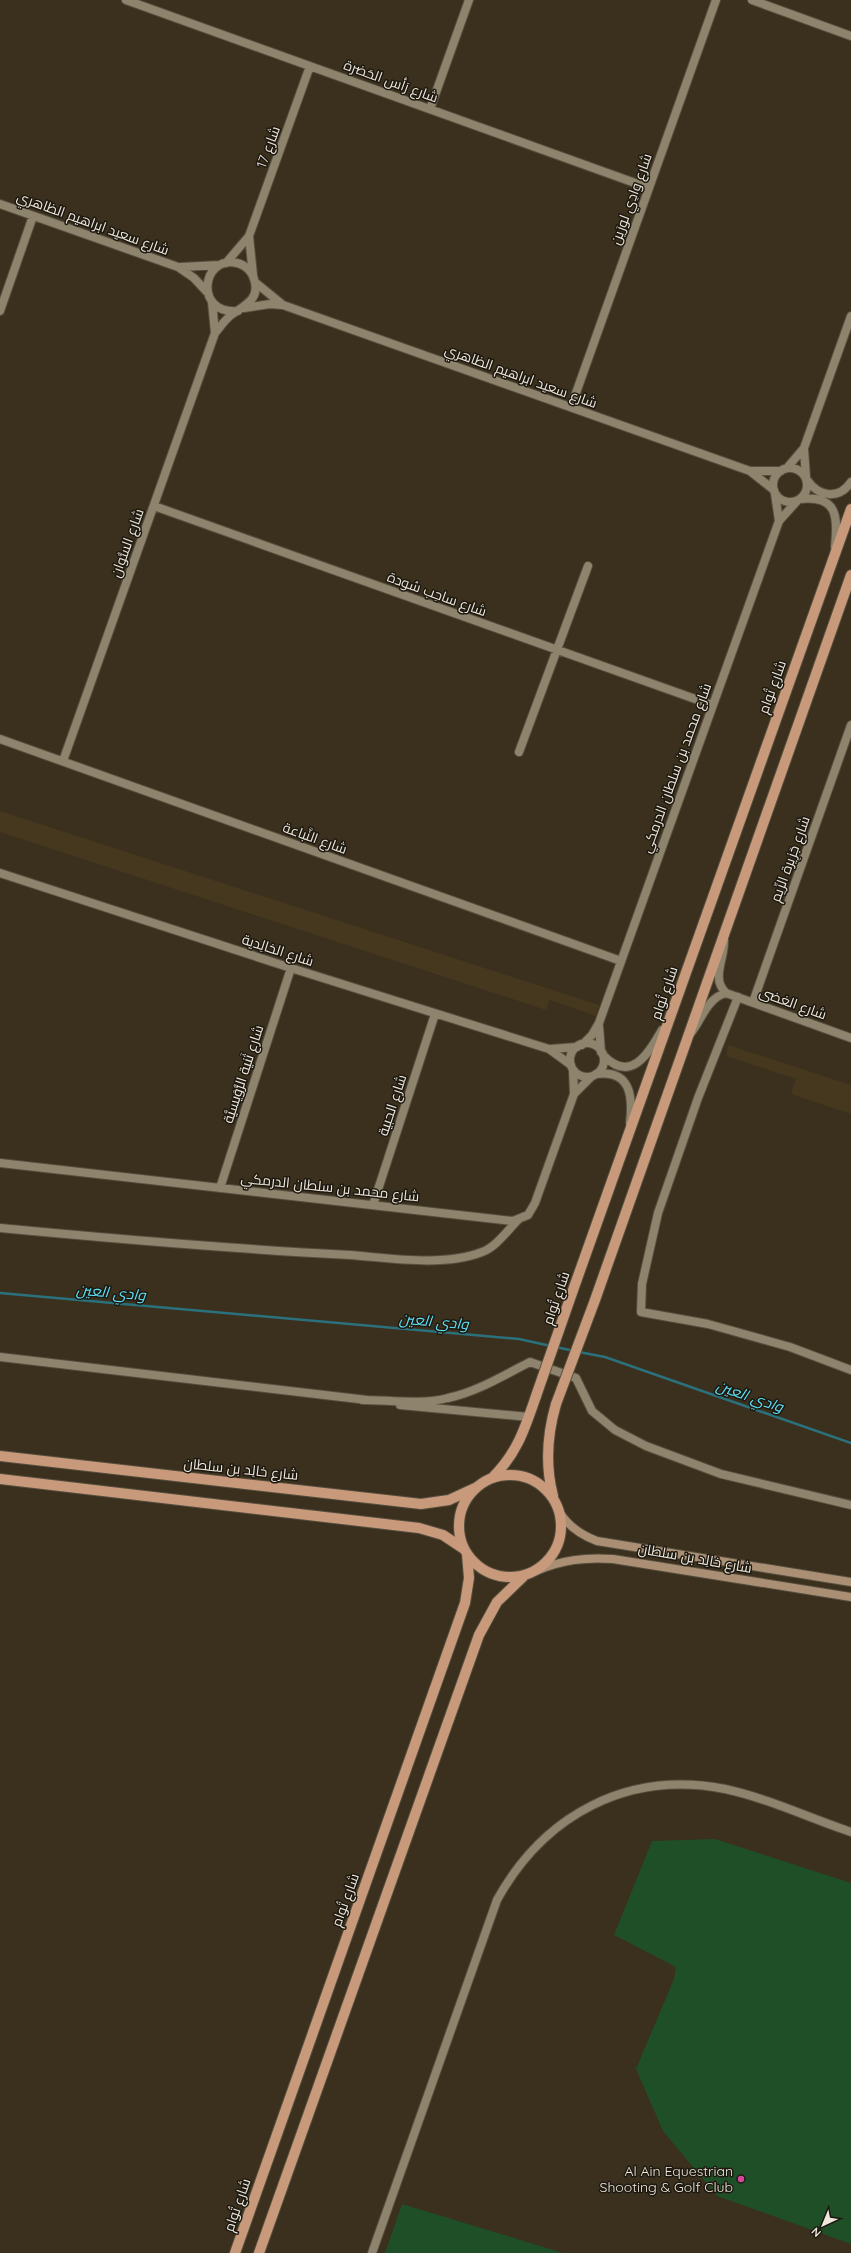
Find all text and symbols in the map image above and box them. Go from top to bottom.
street label: شارع رَأس الحَضرة [341,56,441,106]
street label: شارع 17 [252,124,284,170]
street label: شارع وادِي لورَين [606,151,659,248]
street label: شارع سعيد ابراهيم الظاهري [13,187,172,262]
street label: شارع سعيد ابراهيم الظاهري [441,340,600,415]
street label: شارع السُّوان [106,506,148,580]
street label: شارع ساحِب سُودة [385,568,489,620]
street label: شارع تُوام [754,658,791,716]
street label: شارع محمد بن سلطان الدرمكي [637,681,718,856]
street label: شارع جَزِيرة الرِّيم [766,814,815,905]
street label: شارع النَّباعة [280,818,350,858]
street label: شارع الخالِدية [240,930,316,970]
street label: شارع تُوام [646,964,682,1022]
street label: شارع الغضى [757,983,829,1023]
street label: شارع ثَنية الرُّوَيسيَّة [219,1023,267,1125]
street label: شارع الحبية [374,1072,410,1138]
street label: شارع محمد بن سلطان الدرمكي [239,1169,420,1208]
street label: شارع تُوام [538,1269,574,1327]
water label: وادي العين [75,1280,147,1308]
water label: وادي العين [398,1309,470,1337]
water label: وادي العين [713,1376,787,1419]
street label: شارع خالِد بن سلطان [183,1454,299,1484]
street label: شارع خالِد بن سلطان [637,1539,753,1577]
street label: شارع تُوام [327,1871,364,1929]
place label: Al Ain Equestrian Shooting & Golf Club [600,2162,733,2196]
marker: Al Ain Equestrian Shooting & Golf Club [736,2174,746,2184]
street label: شارع تُوام [219,2176,255,2234]
north arrow [803,2205,843,2245]
text: N [808,2224,824,2240]

